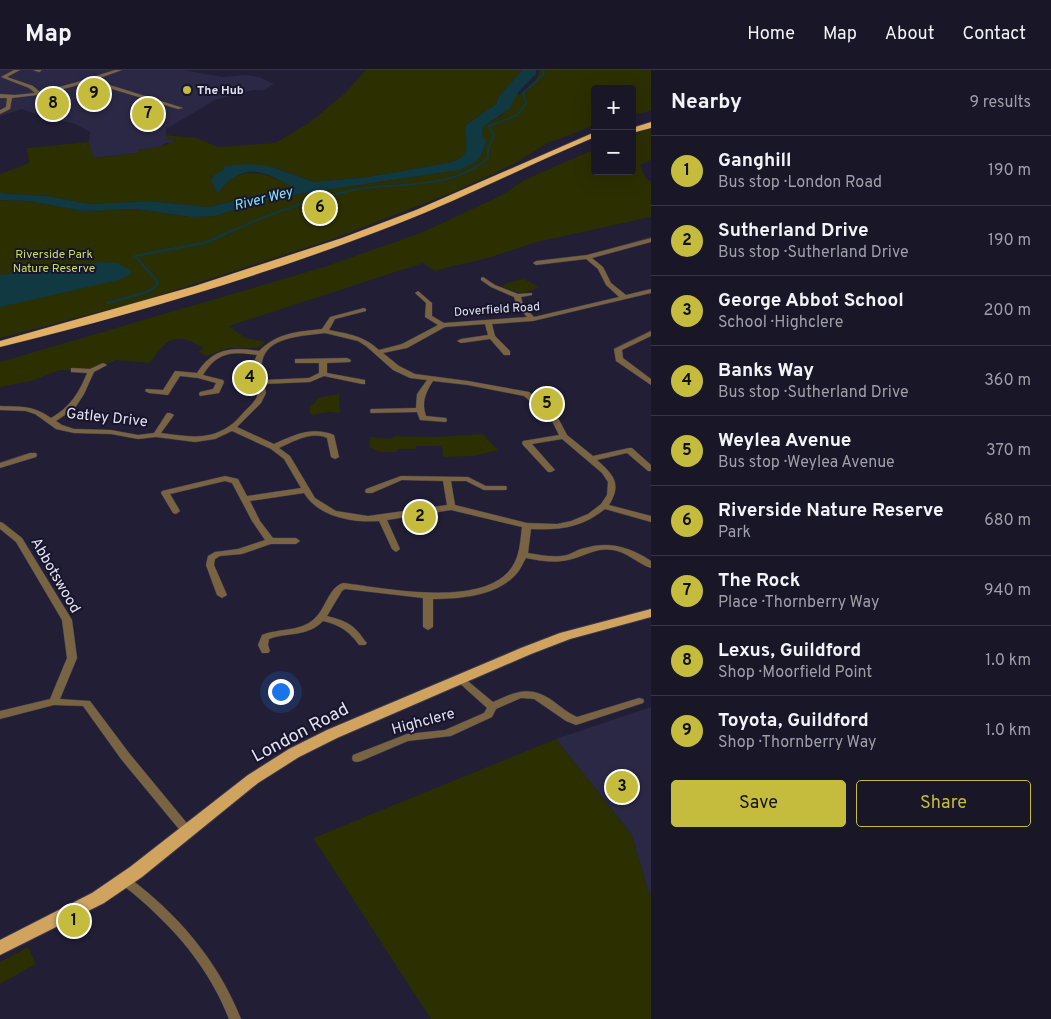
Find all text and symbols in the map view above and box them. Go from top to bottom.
text: Map [25,20,72,50]
text: Home [747,23,795,46]
text: Map [823,23,857,46]
text: About [885,23,934,46]
text: Contact [962,23,1026,46]
pin: 9 [78,75,110,113]
place label: The Hub [197,83,244,99]
marker: The Hub [181,84,193,96]
pin: 8 [37,85,69,123]
map controls [591,85,636,175]
button: + [591,85,636,130]
text: Nearby [671,89,742,116]
text: 9 results [969,93,1031,113]
pin: 7 [132,95,164,133]
button: − [591,130,636,175]
text: Ganghill [718,149,792,173]
text: 1 [684,161,690,181]
text: 190 m [988,161,1031,181]
text: Bus stop · London Road [718,173,882,193]
water label: River Wey [232,184,295,215]
pin: 6 [304,189,336,227]
text: Sutherland Drive [718,219,869,243]
text: 2 [682,231,692,251]
text: 190 m [988,231,1031,251]
text: Bus stop · Sutherland Drive [718,243,909,263]
park label: Riverside Park Nature Reserve [13,247,95,277]
text: George Abbot School [718,289,904,313]
street label: Doverfield Road [454,299,541,321]
text: 3 [682,301,692,321]
text: 200 m [983,301,1031,321]
text: School · Highclere [718,313,843,333]
pin: 4 [234,359,266,397]
text: Banks Way [718,359,814,383]
text: 4 [682,371,692,391]
text: 360 m [984,371,1031,391]
text: Bus stop · Sutherland Drive [718,383,909,403]
pin: 5 [531,385,563,423]
street label: Gatley Drive [65,405,149,432]
text: Weylea Avenue [718,429,851,453]
text: 5 [682,441,692,461]
text: 370 m [986,441,1031,461]
text: Bus stop · Weylea Avenue [718,453,895,473]
pin: 2 [404,498,436,536]
text: Riverside Nature Reserve [718,499,944,523]
text: 6 [682,511,692,531]
text: 680 m [984,511,1031,531]
text: Park [718,523,751,543]
street label: Abbotswood [25,535,84,617]
text: The Rock [718,569,800,593]
text: 7 [683,581,691,601]
text: 940 m [984,581,1031,601]
text: Place · Thornberry Way [718,593,879,613]
text: Lexus, Guildford [718,639,861,663]
text: 8 [682,651,692,671]
text: 1.0 km [985,651,1031,671]
text: Shop · Moorfield Point [718,663,872,683]
your location [268,679,294,705]
street label: London Road [248,698,353,768]
street label: Highclere [390,705,457,740]
text: Toyota, Guildford [718,709,869,733]
text: 9 [682,721,692,741]
text: 1.0 km [985,721,1031,741]
text: Shop · Thornberry Way [718,733,877,753]
pin: 3 [606,768,638,806]
button: Save [671,780,846,827]
button: Share [856,780,1031,827]
pin: 1 [58,902,90,940]

